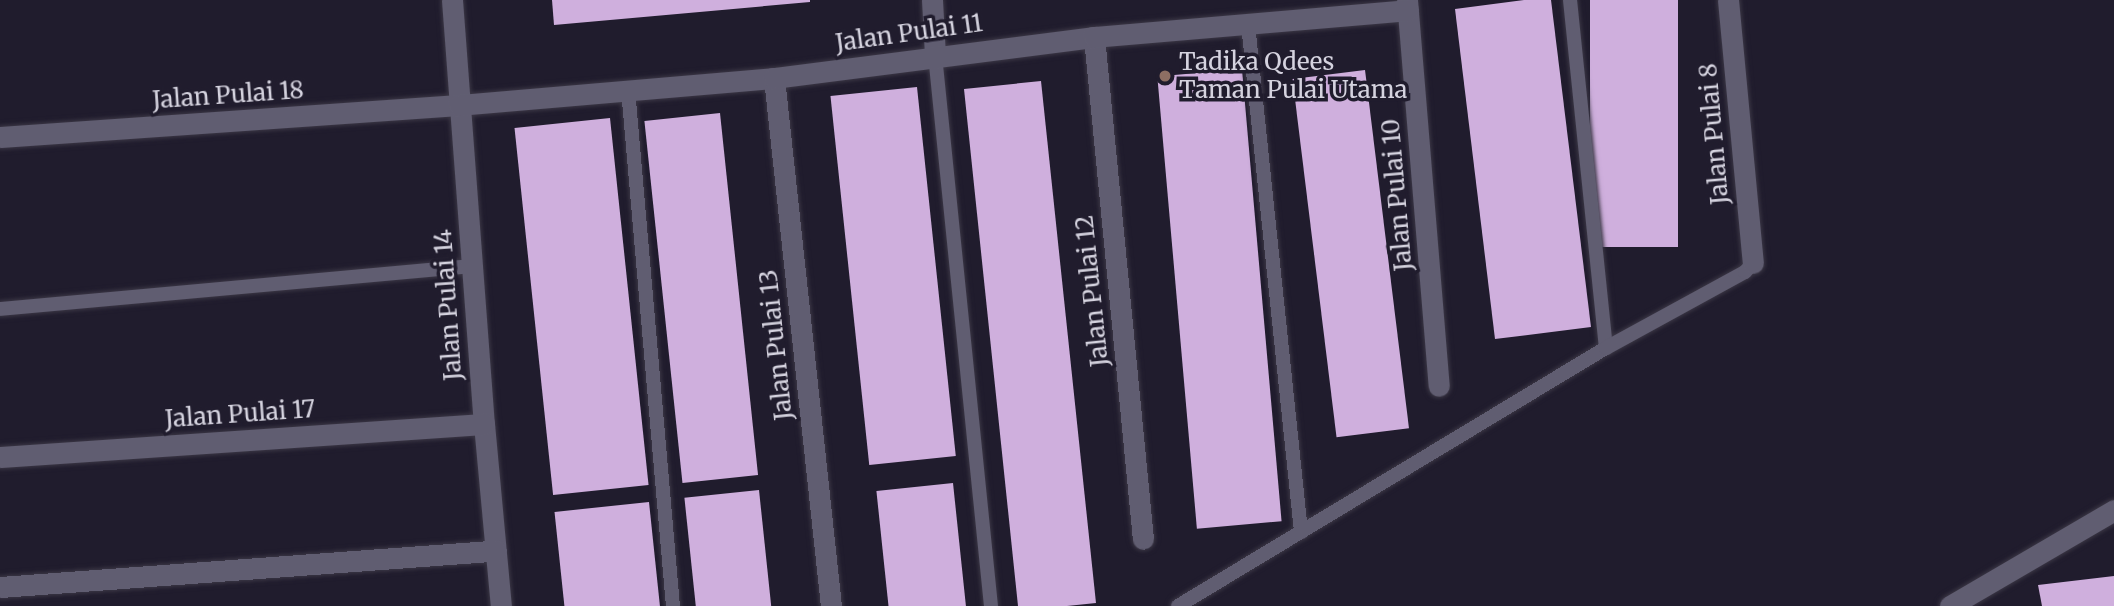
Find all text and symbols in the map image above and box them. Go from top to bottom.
street label: Jalan Pulai 11 [833,8,985,58]
place label: Tadika Qdees Taman Pulai Utama [1179,48,1407,104]
street label: Jalan Pulai 8 [1693,62,1735,206]
marker: Tadika Qdees Taman Pulai Utama [1157,68,1173,84]
street label: Jalan Pulai 18 [151,75,305,115]
street label: Jalan Pulai 10 [1376,118,1418,272]
street label: Jalan Pulai 12 [1070,214,1114,368]
street label: Jalan Pulai 14 [428,228,468,382]
street label: Jalan Pulai 13 [754,268,798,422]
street label: Jalan Pulai 17 [164,394,316,434]

